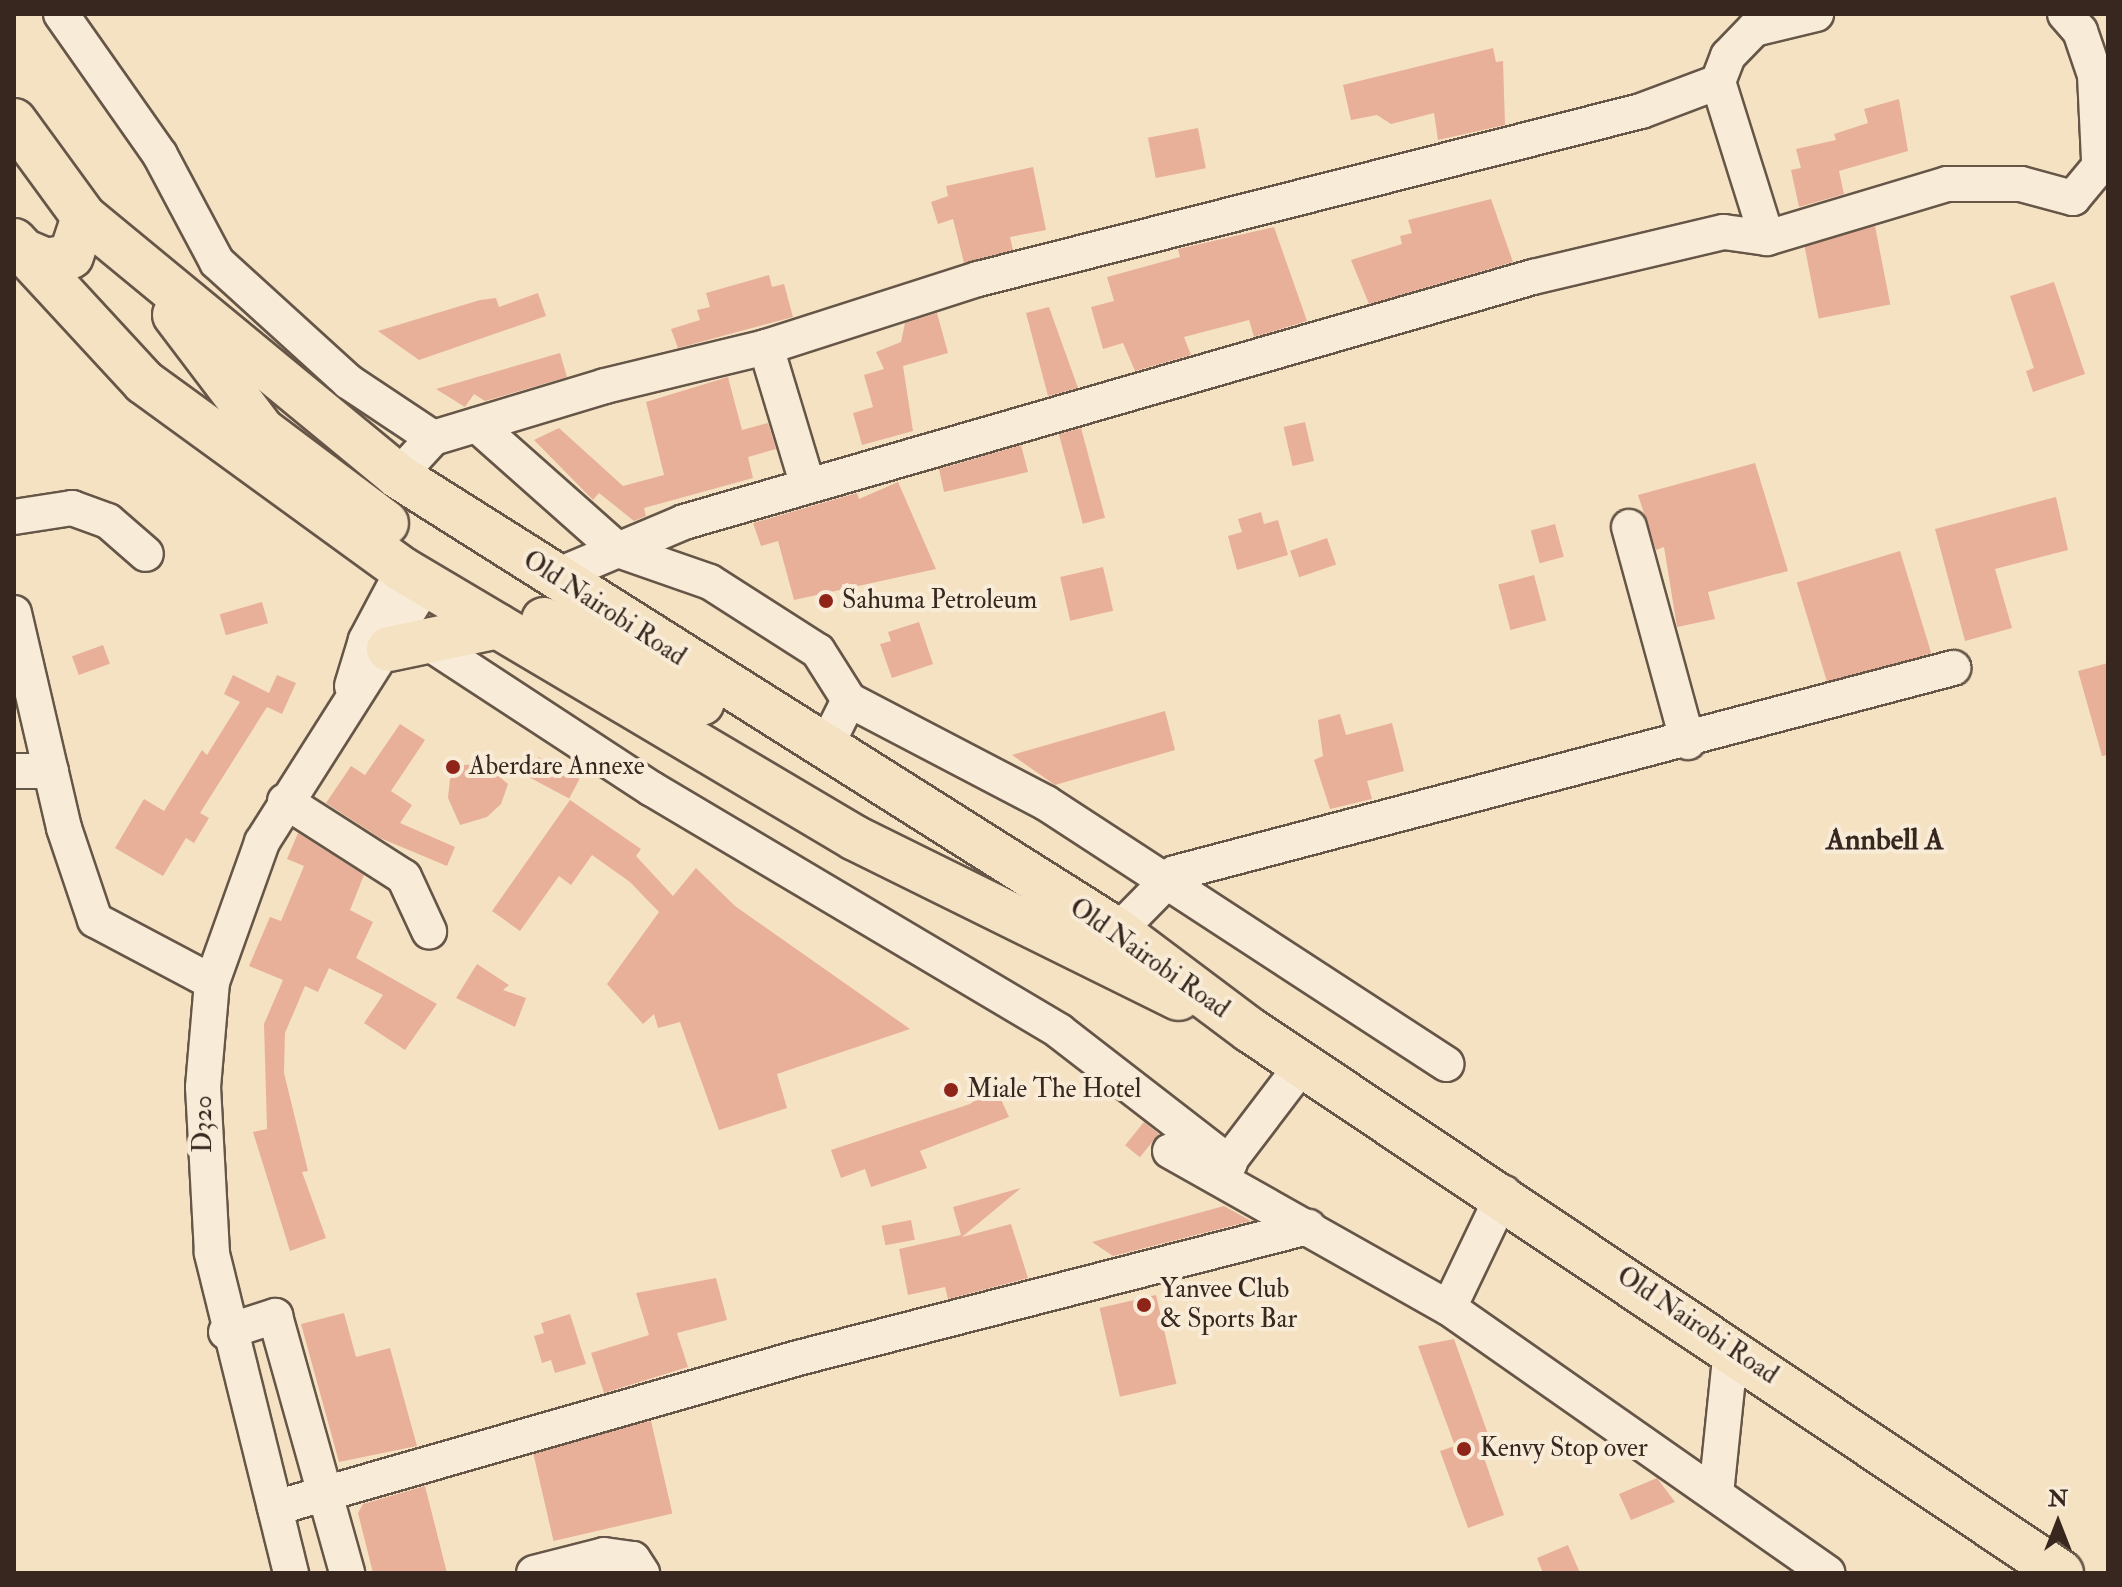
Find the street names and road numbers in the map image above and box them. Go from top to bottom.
street label: Old Nairobi Road [517,545,691,673]
street label: Old Nairobi Road [1063,892,1235,1026]
street label: D320 [188,1095,220,1153]
street label: Old Nairobi Road [1611,1261,1783,1391]

